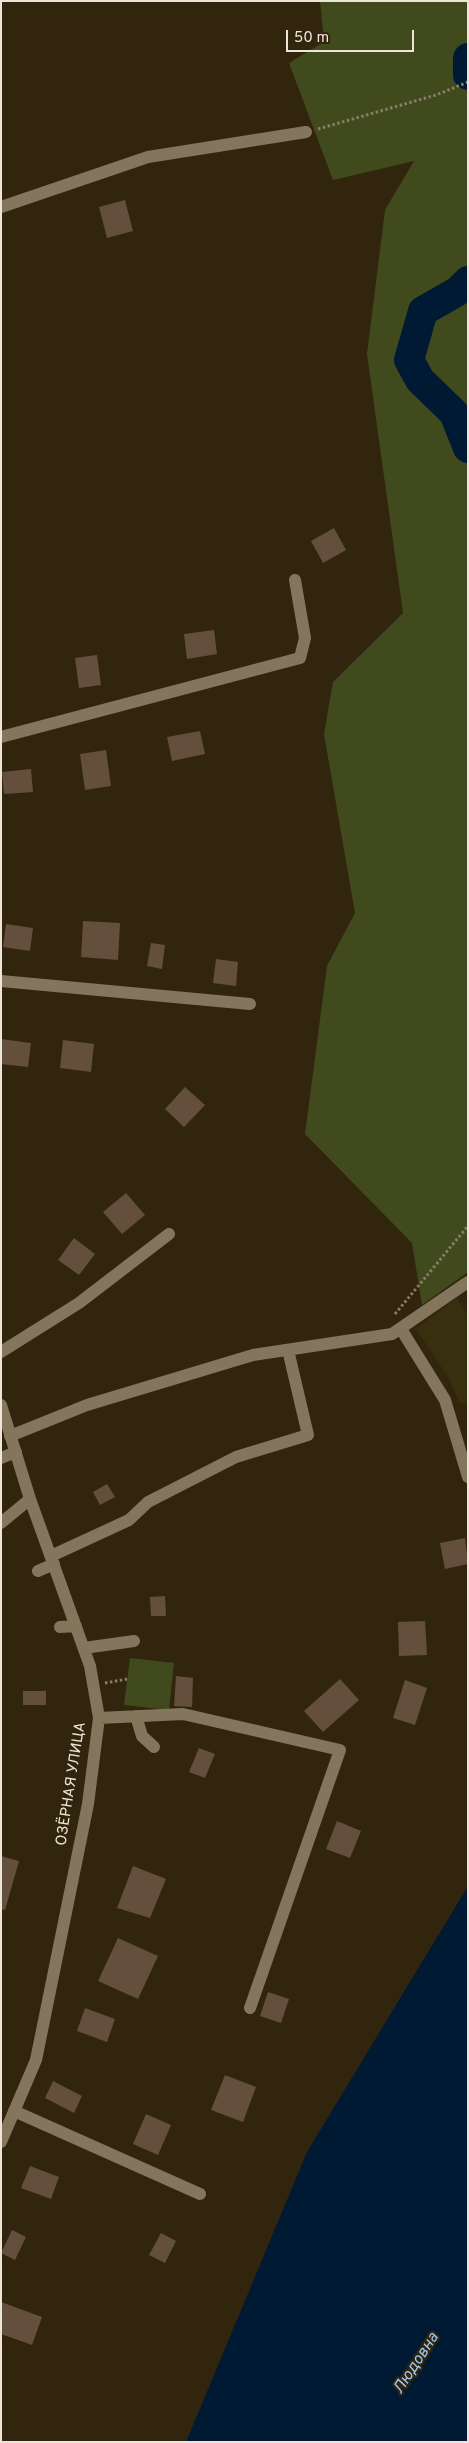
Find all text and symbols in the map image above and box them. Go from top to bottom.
scale bar [289,20,416,52]
text: 50 m [294,29,329,48]
street label: ОЗЁРНАЯ УЛИЦА [53,1721,91,1847]
water label: Людовна [390,2330,444,2398]

